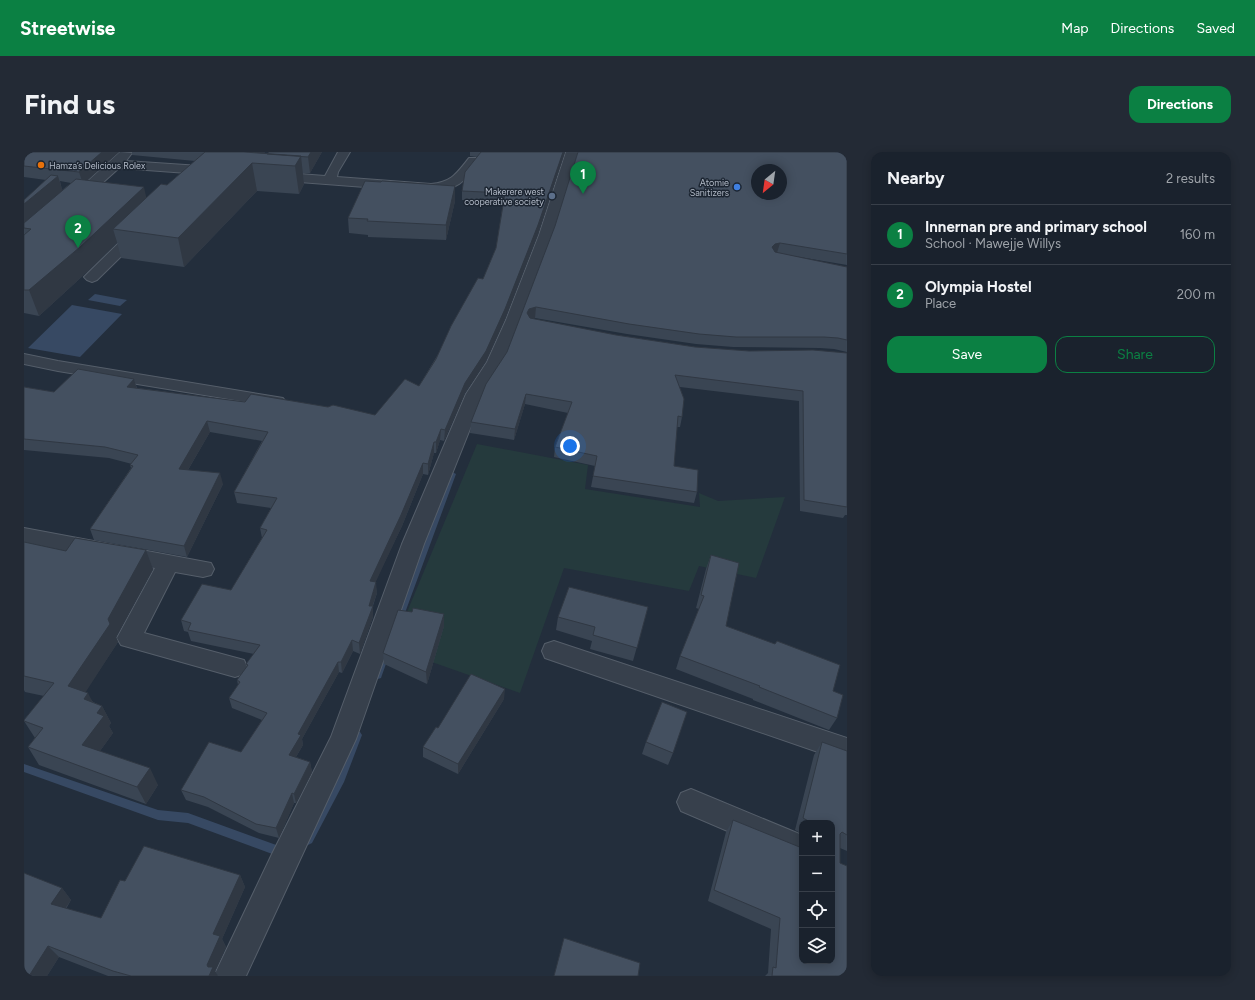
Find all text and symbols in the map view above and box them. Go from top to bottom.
text: Streetwise [20,17,115,40]
text: Map [1061,20,1089,37]
text: Directions [1111,20,1174,37]
text: Saved [1196,20,1235,37]
button: Directions [1129,86,1231,123]
text: Find us [24,87,115,121]
marker: Hamza’s Delicious Rolex [36,160,46,170]
place label: Hamza’s Delicious Rolex [49,160,146,171]
pin: 1 [570,161,596,194]
north arrow [751,164,787,200]
text: Nearby [887,168,945,188]
text: 2 results [1166,171,1215,186]
place label: Atomie Sanitizers [690,177,729,198]
marker: Atomie Sanitizers [732,182,742,192]
place label: Makerere west cooperative society [464,186,545,207]
marker: Makerere west cooperative society [547,191,557,201]
pin: 2 [65,215,91,248]
text: Innernan pre and primary school [925,218,1147,236]
text: 1 [897,227,903,242]
text: 160 m [1180,227,1215,242]
text: School · Mawejje Willys [925,236,1061,251]
text: Olympia Hostel [925,278,1032,296]
text: 2 [896,287,904,302]
text: 200 m [1177,287,1215,302]
text: Place [925,296,956,311]
button: Save [887,336,1047,373]
button: Share [1055,336,1215,373]
your location [560,436,580,456]
map controls [799,820,835,964]
button: + [799,820,835,856]
button: − [799,856,835,892]
button: locate [799,892,835,928]
button: layers [799,928,835,964]

